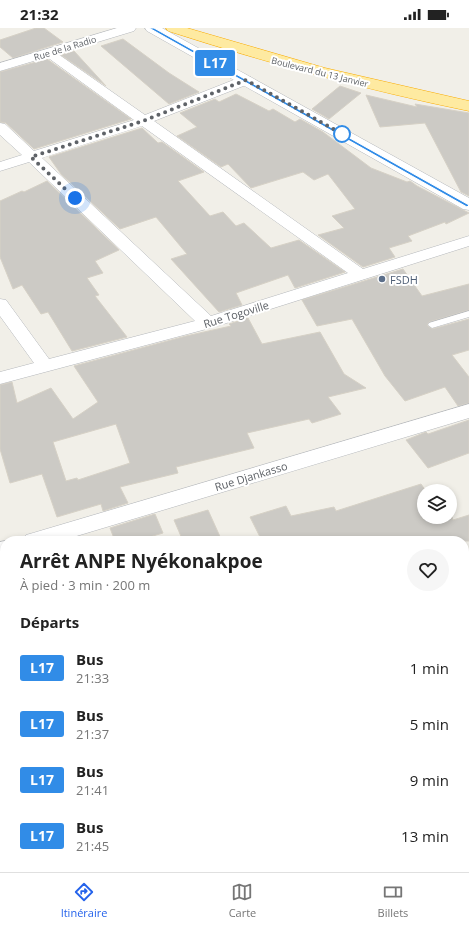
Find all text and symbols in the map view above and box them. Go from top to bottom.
text: 21:32 [20,4,59,24]
street label: Rue de la Radio [32,32,98,64]
line badge: L17 [192,50,238,76]
text: L17 [203,53,227,72]
street label: Boulevard du 13 Janvier [270,54,370,90]
unlabelled marker [333,125,351,143]
your location [65,188,85,208]
place label: FSDH [390,272,418,287]
marker: FSDH [377,274,387,284]
street label: Rue Togoville [201,297,271,331]
street label: Rue Djankasso [213,458,290,494]
map controls [417,484,457,524]
button: layers [417,484,457,524]
text: Arrêt ANPE Nyékonakpoe [20,548,263,574]
button: heart [407,549,449,591]
text: À pied · 3 min · 200 m [20,576,150,594]
text: Départs [20,612,79,632]
text: Bus [76,649,103,669]
text: L17 [30,658,54,677]
text: 1 min [410,658,449,678]
text: 21:33 [76,669,109,687]
text: Bus [76,705,103,725]
text: L17 [30,714,54,733]
text: 5 min [410,714,449,734]
text: 21:37 [76,725,109,743]
text: Bus [76,761,103,781]
text: L17 [30,770,54,789]
text: 9 min [410,770,449,790]
text: 21:41 [76,781,109,799]
text: Bus [76,817,103,837]
text: L17 [30,826,54,845]
text: 13 min [401,826,449,846]
text: 21:45 [76,837,109,855]
tab: Itinéraire [61,881,107,920]
tab: Carte [229,881,256,920]
tab: Billets [378,881,408,920]

